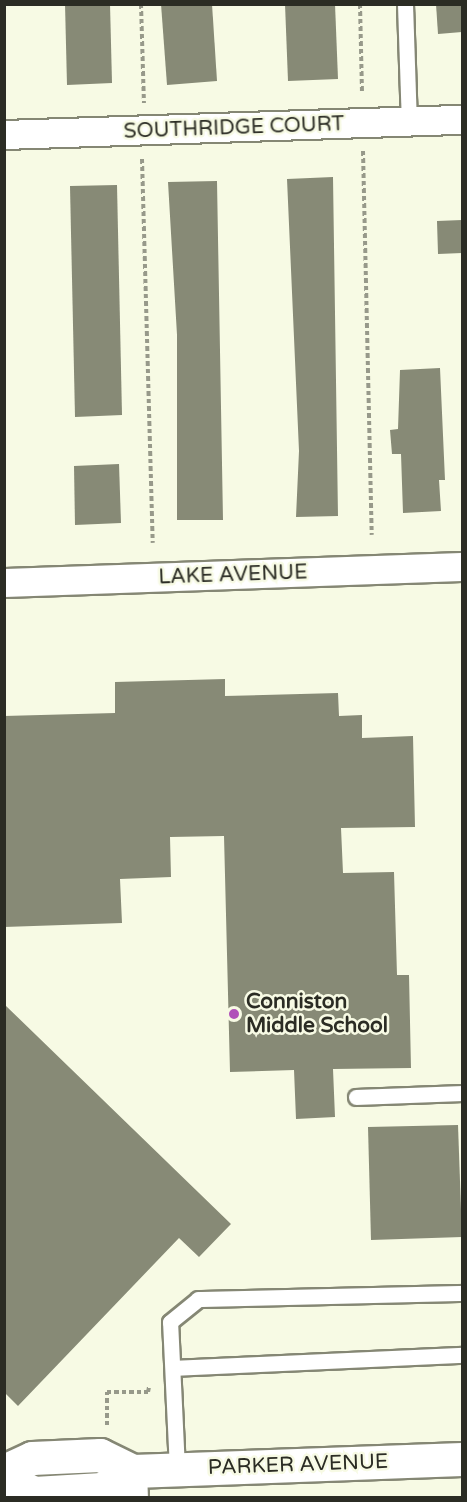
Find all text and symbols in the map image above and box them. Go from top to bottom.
street label: SOUTHRIDGE COURT [123,112,345,144]
street label: LAKE AVENUE [158,560,308,590]
place label: Conniston Middle School [246,989,388,1039]
marker: Conniston Middle School [227,1007,241,1021]
street label: PARKER AVENUE [207,1449,389,1481]

